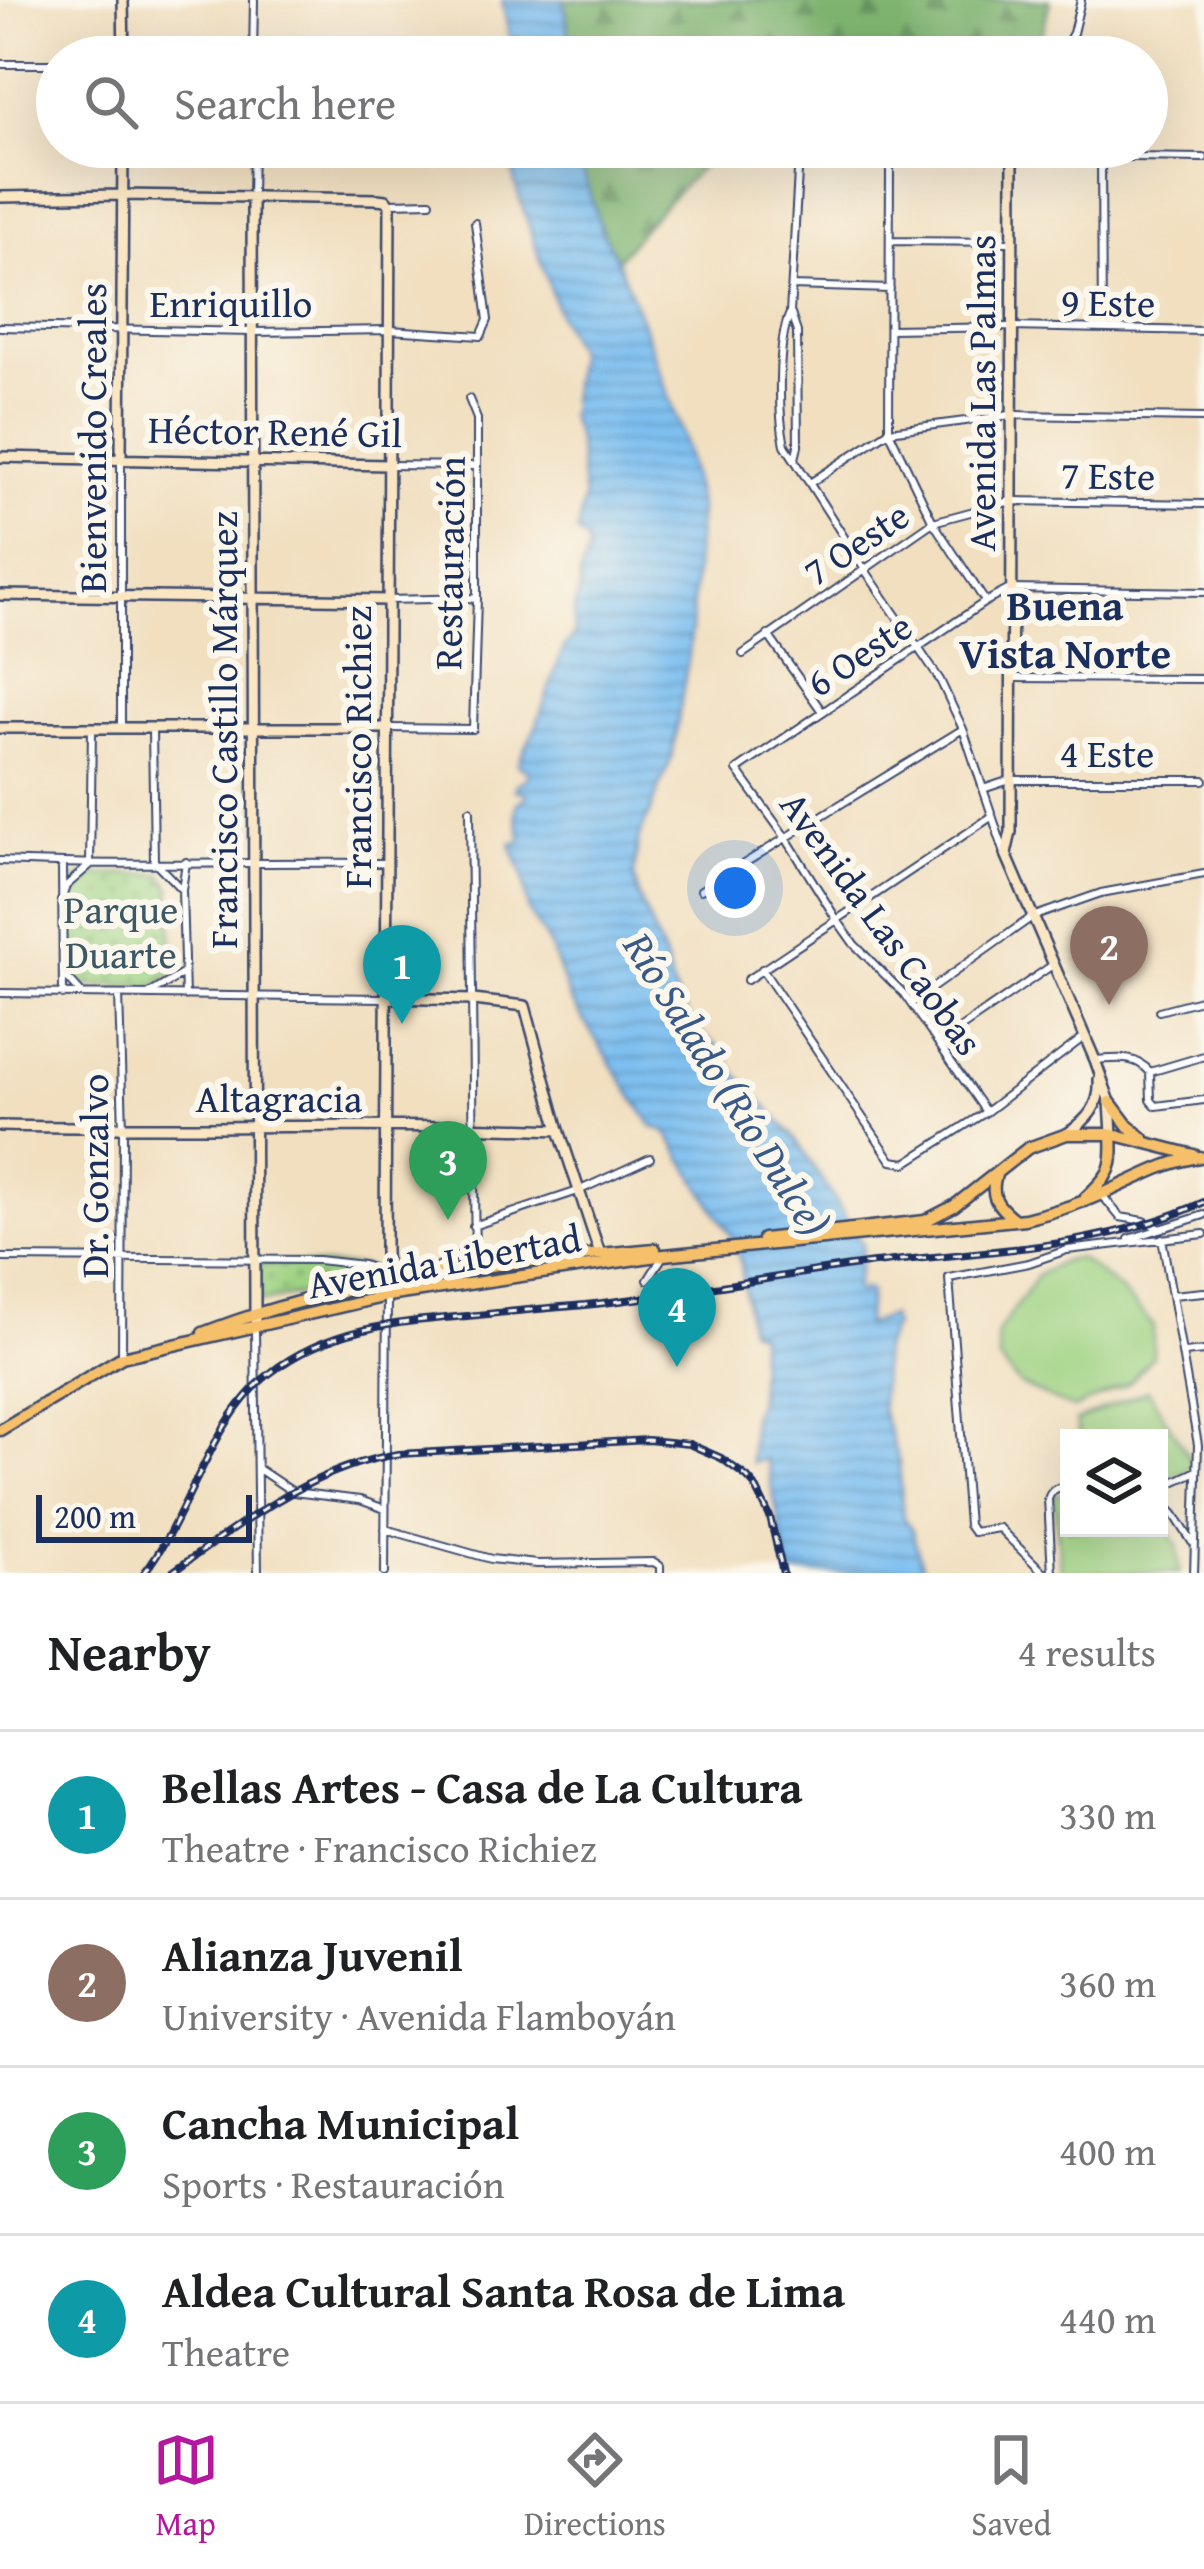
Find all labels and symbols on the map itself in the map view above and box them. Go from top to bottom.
street label: Avenida Las Palmas [952,235,1009,551]
street label: 9 Este [1060,272,1156,331]
street label: Enriquillo [149,274,313,331]
street label: Bienvenido Creales [63,283,120,593]
street label: Héctor René Gil [147,400,403,461]
street label: 7 Este [1060,445,1156,504]
street label: Restauración [418,456,479,670]
street label: 7 Oeste [791,486,920,599]
street label: Francisco Castillo Márquez [194,511,251,949]
district label: Buena Vista Norte [959,574,1171,683]
street label: 6 Oeste [794,597,923,710]
street label: Francisco Richiez [328,606,385,888]
street label: 4 Este [1060,724,1154,781]
street label: Avenida Las Caobas [767,779,998,1067]
your location [705,858,765,918]
park label: Parque Duarte [64,880,178,982]
pin: 2 [1070,906,1148,1005]
water label: Río Salado (Río Dulce) [609,919,846,1248]
pin: 1 [363,925,441,1024]
street label: Altagracia [195,1069,363,1126]
street label: Dr. Gonzalvo [65,1074,122,1278]
pin: 3 [409,1121,487,1220]
street label: Avenida Libertad [303,1208,585,1313]
pin: 4 [638,1268,716,1367]
scale bar [36,1489,252,1542]

